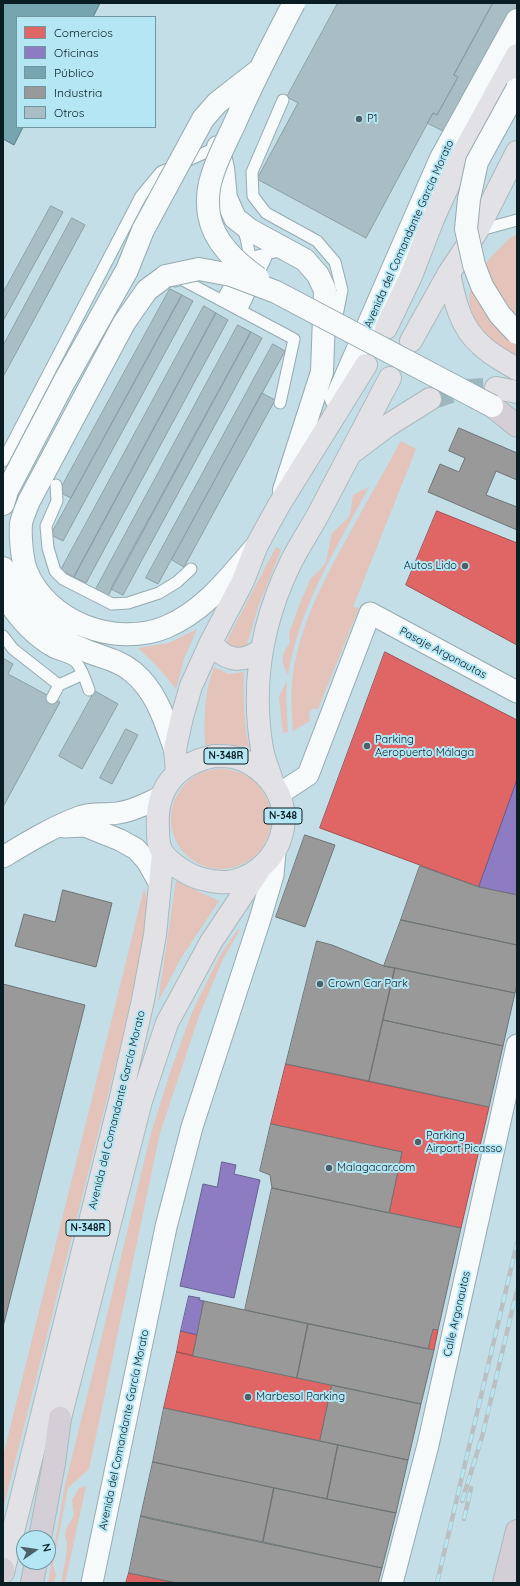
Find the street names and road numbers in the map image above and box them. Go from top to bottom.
street label: Avenida del Comandante García Morato [361,138,457,330]
street label: Pasaje Argonautas [397,625,489,681]
road number: N-348R [204,748,248,764]
road number: N-348 [264,808,302,824]
street label: Avenida del Comandante García Morato [86,1009,148,1211]
road number: N-348R [66,1220,110,1236]
street label: Calle Argonautas [441,1270,473,1358]
street label: Avenida del Comandante García Morato [96,1329,152,1531]

